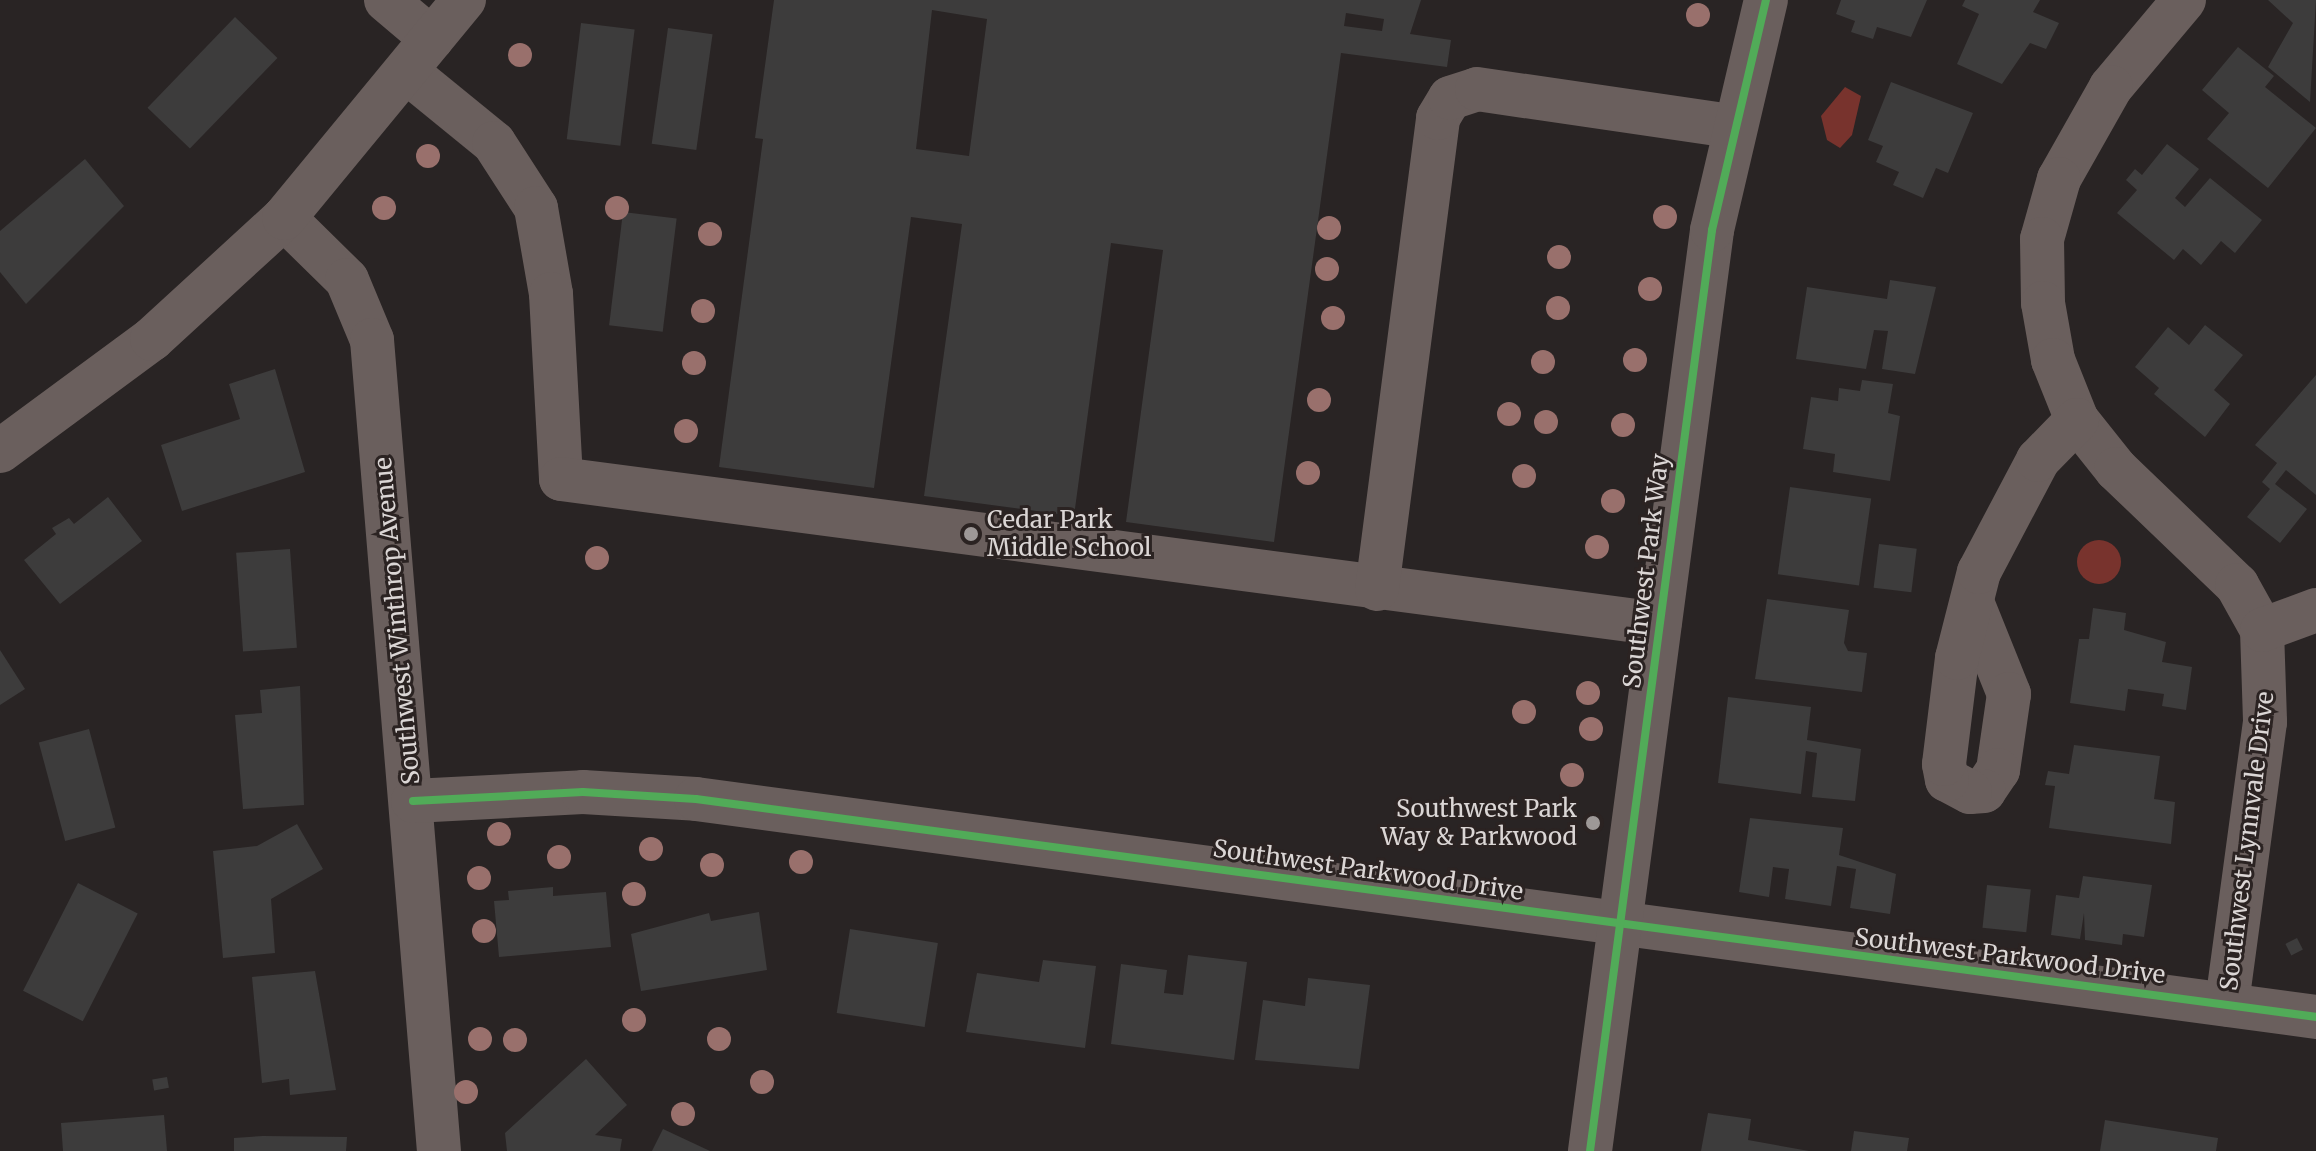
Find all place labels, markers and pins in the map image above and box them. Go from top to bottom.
place label: Cedar Park Middle School [987,506,1151,562]
marker: Cedar Park Middle School [962,525,980,543]
place label: Southwest Park Way & Parkwood [1381,795,1577,851]
marker: Southwest Park Way & Parkwood [1584,814,1602,832]

